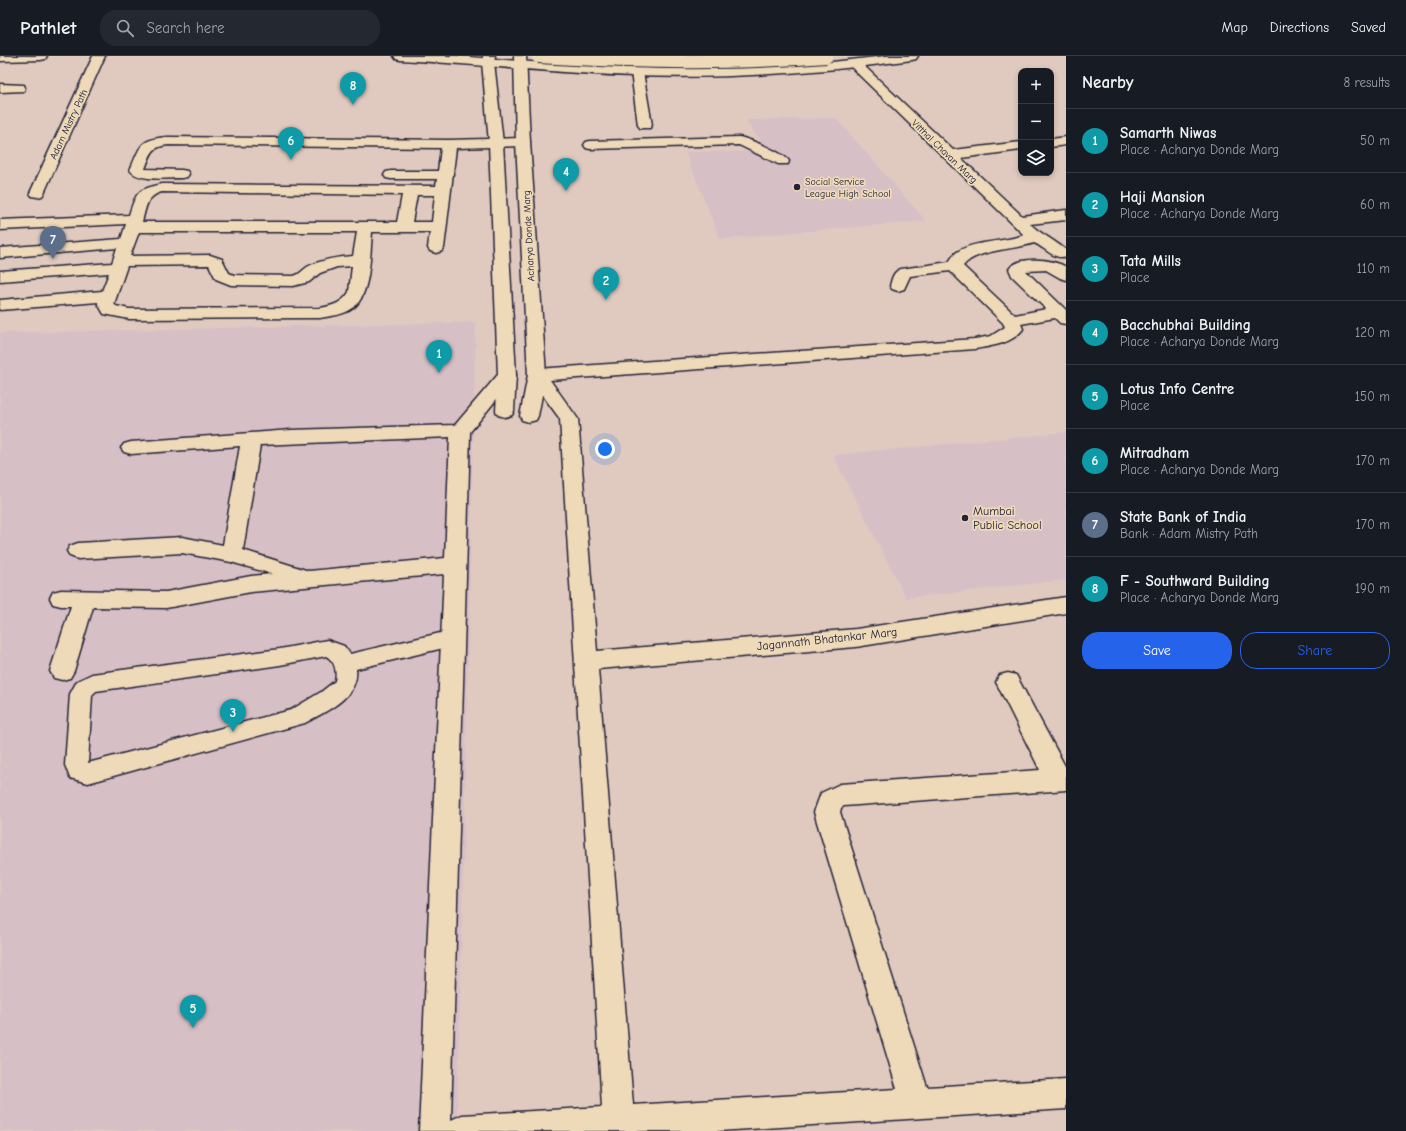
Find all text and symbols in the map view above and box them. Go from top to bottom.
search box [100,10,380,46]
text: Pathlet [20,17,76,39]
icon: search [114,17,136,39]
text: Search here [146,19,225,37]
text: Map [1221,19,1248,36]
text: Directions [1270,19,1329,36]
text: Saved [1351,19,1386,36]
map controls [1018,68,1054,176]
button: + [1018,68,1054,104]
pin: 8 [340,72,366,105]
text: Nearby [1082,73,1133,92]
text: 8 results [1344,75,1390,90]
street label: Adam Mistry Path [47,87,90,161]
button: − [1018,104,1054,140]
street label: Vitthal Chavan Marg [909,117,980,186]
text: Samarth Niwas [1120,124,1216,142]
pin: 6 [278,127,304,160]
text: 1 [1092,133,1098,148]
text: 50 m [1360,133,1390,148]
button: layers [1018,140,1054,176]
text: Place · Acharya Donde Marg [1120,142,1279,157]
pin: 4 [553,158,579,191]
place label: Social Service League High School [805,176,891,200]
marker: Social Service League High School [792,182,802,192]
text: Haji Mansion [1120,188,1205,206]
street label: Acharya Donde Marg [521,190,537,282]
text: 2 [1092,197,1098,212]
text: 60 m [1360,197,1390,212]
text: Place · Acharya Donde Marg [1120,206,1279,221]
pin: 7 [40,226,66,259]
text: Tata Mills [1120,252,1181,270]
text: 3 [1092,261,1098,276]
text: 110 m [1357,261,1390,276]
pin: 2 [593,267,619,300]
text: Place [1120,270,1150,285]
text: Bacchubhai Building [1120,316,1251,334]
text: 4 [1092,325,1098,340]
text: 120 m [1355,325,1390,340]
text: Place · Acharya Donde Marg [1120,334,1279,349]
pin: 1 [426,340,452,373]
text: Lotus Info Centre [1120,380,1234,398]
text: 5 [1092,389,1098,404]
text: 150 m [1355,389,1390,404]
text: Place [1120,398,1150,413]
your location [595,439,615,459]
text: Mitradham [1120,444,1189,462]
text: 6 [1092,453,1098,468]
text: 170 m [1356,453,1390,468]
text: Place · Acharya Donde Marg [1120,462,1279,477]
place label: Mumbai Public School [973,504,1042,532]
text: State Bank of India [1120,508,1246,526]
marker: Mumbai Public School [960,513,970,523]
text: 7 [1092,517,1098,532]
text: 170 m [1356,517,1390,532]
text: Bank · Adam Mistry Path [1120,526,1258,541]
text: F - Southward Building [1120,572,1270,590]
text: 8 [1092,581,1098,596]
text: 190 m [1355,581,1390,596]
text: Place · Acharya Donde Marg [1120,590,1279,605]
street label: Jagannath Bhatankar Marg [756,625,898,653]
button: Save [1082,632,1232,669]
button: Share [1240,632,1390,669]
pin: 3 [220,699,246,732]
pin: 5 [180,995,206,1028]

